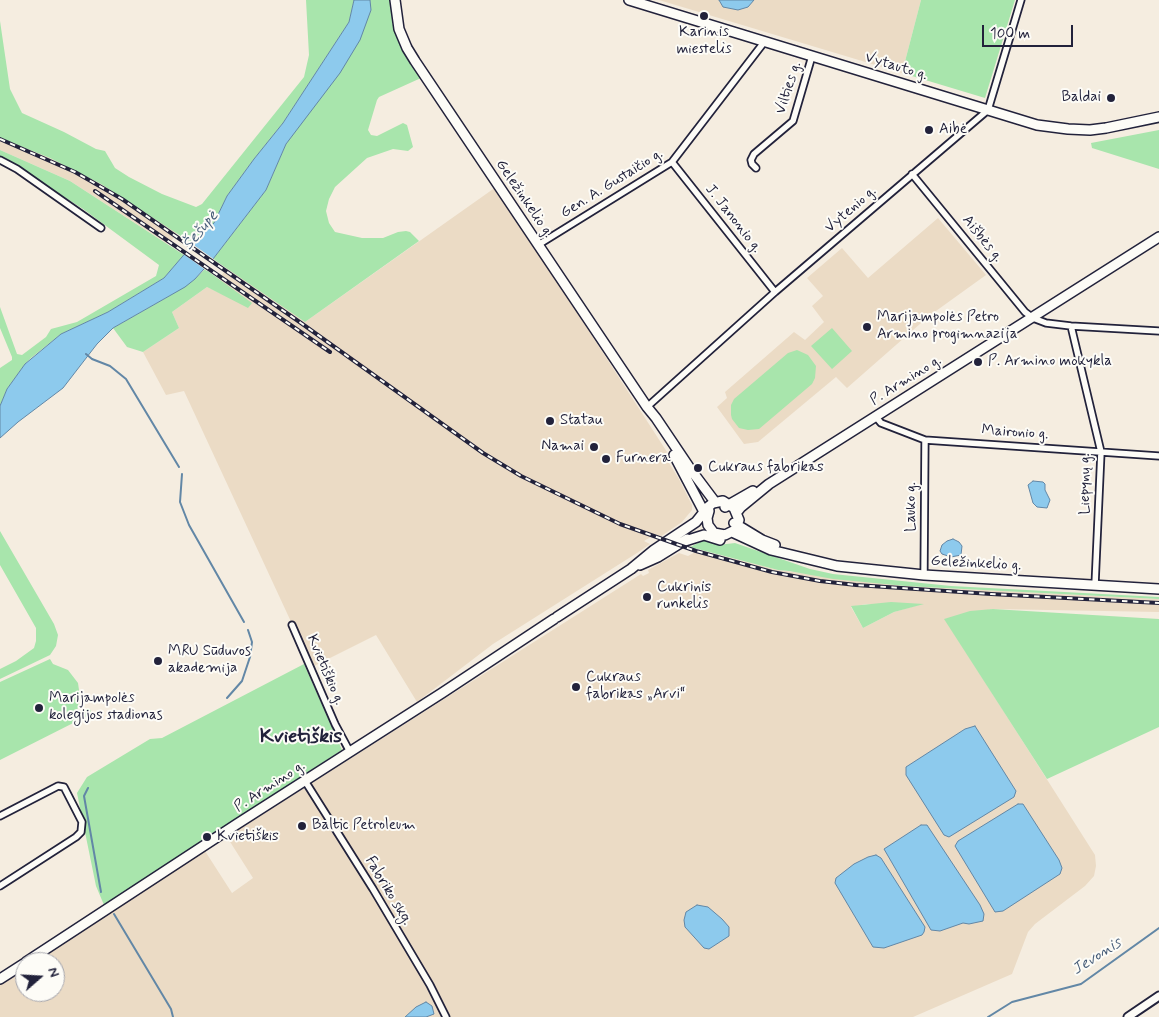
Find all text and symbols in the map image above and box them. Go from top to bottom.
marker: Karinis miestelis [698,10,710,22]
scale bar [984,15,1075,47]
place label: Karinis miestelis [676,24,732,59]
text: 100 m [990,24,1030,44]
street label: Vytauto g. [862,49,930,85]
street label: Vilties g. [772,59,806,117]
place label: Baldai [1062,89,1101,107]
marker: Baldai [1105,92,1117,104]
place label: Aibė [939,121,967,139]
marker: Aibė [923,124,935,136]
street label: Gen. A. Gustaičio g. [558,145,666,223]
street label: Geležinkelio g. [491,156,557,242]
street label: J. Janonio g. [701,181,765,257]
street label: Vytenio g. [822,183,880,237]
water label: Šešupė [179,207,223,255]
street label: Aišbės g. [958,212,1006,266]
place label: Marijampolės Petro Armino progimnazija [877,309,1017,344]
marker: Marijampolės Petro Armino progimnazija [861,321,873,333]
street label: P. Armino g. [867,352,945,410]
place label: P. Armino mokykla [988,353,1112,371]
marker: P. Armino mokykla [972,356,984,368]
place label: Statau [560,412,603,430]
marker: Statau [544,415,556,427]
street label: Maironio g. [981,422,1049,444]
place label: Namai [541,438,584,456]
marker: Namai [588,441,600,453]
place label: Furnera [616,450,670,468]
marker: Furnera [600,453,612,465]
street label: Liepynų g. [1077,453,1095,515]
place label: Cukraus fabrikas [708,459,824,477]
marker: Cukraus fabrikas [692,462,704,474]
street label: Lauko g. [903,482,921,532]
street label: Geležinkelio g. [930,553,1022,575]
place label: Cukrinis runkelis [657,579,711,614]
marker: Cukrinis runkelis [641,591,653,603]
street label: Kvietiškio g. [302,632,348,708]
place label: MRU Sūduvos akademija [168,643,251,678]
marker: MRU Sūduvos akademija [152,655,164,667]
place label: Cukraus fabrikas „Arvi“ [586,669,685,704]
marker: Cukraus fabrikas „Arvi“ [570,681,582,693]
place label: Marijampolės kolegijos stadionas [49,690,163,725]
marker: Marijampolės kolegijos stadionas [33,702,45,714]
district label: Kvietiškis [260,726,342,750]
street label: P. Armino g. [231,757,309,817]
place label: Baltic Petroleum [312,817,416,835]
marker: Baltic Petroleum [296,820,308,832]
place label: Kvietiškis [217,828,279,846]
marker: Kvietiškis [201,831,213,843]
street label: Fabriko skg. [360,853,416,929]
water label: Jevonis [1069,934,1125,980]
north arrow [15,952,65,1002]
text: N [43,965,63,980]

